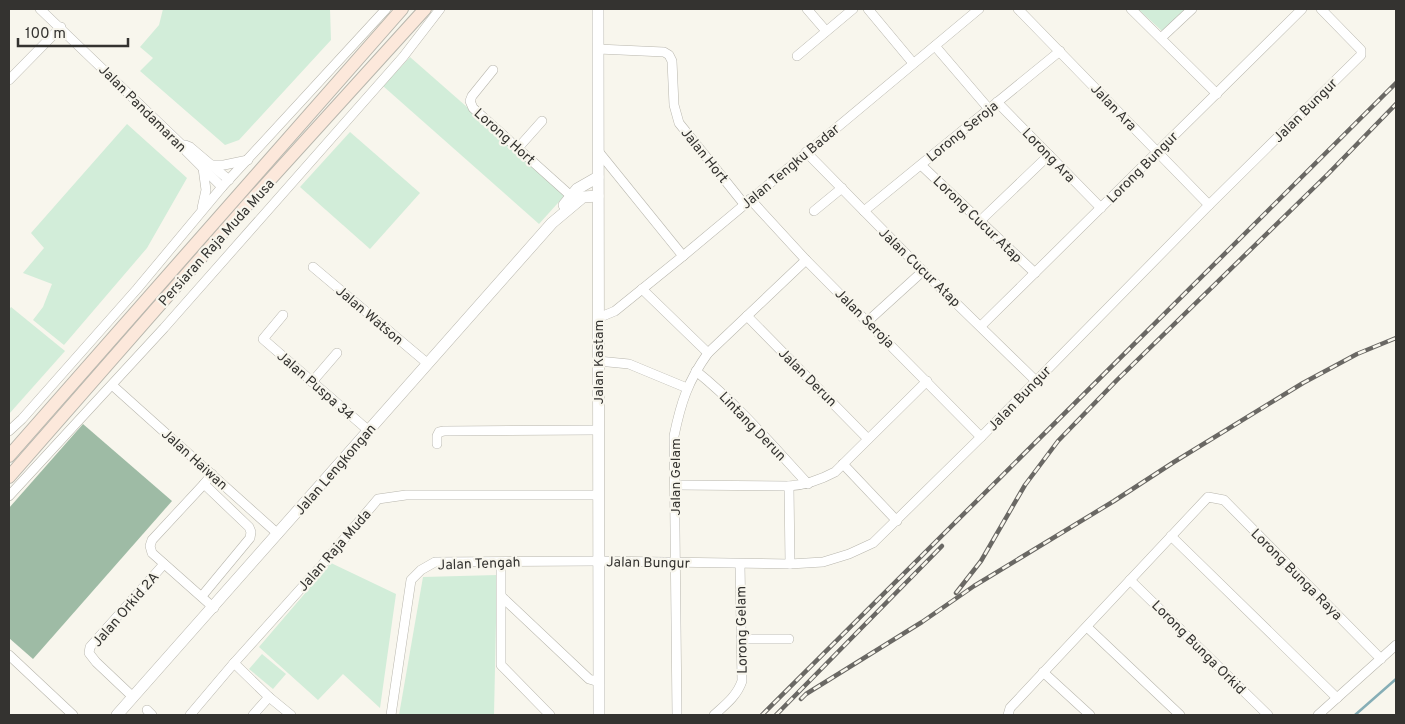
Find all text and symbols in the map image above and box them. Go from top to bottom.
scale bar [18,15,128,47]
text: 100 m [25,25,66,44]
street label: Jalan Pandamaran [95,62,189,156]
street label: Jalan Bungur [1270,75,1342,147]
street label: Jalan Ara [1086,81,1139,135]
street label: Lorong Seroja [924,98,1002,166]
street label: Lorong Hort [470,105,538,169]
street label: Jalan Tengku Badar [738,121,844,213]
street label: Jalan Hort [676,125,731,187]
street label: Lorong Ara [1018,125,1078,187]
street label: Lorong Bungur [1104,128,1183,207]
street label: Lorong Cucur Atap [929,173,1025,267]
street label: Persiaran Raja Muda Musa [156,176,279,310]
street label: Jalan Cucur Atap [874,225,963,311]
street label: Jalan Watson [332,283,406,349]
street label: Jalan Seroja [831,286,897,352]
street label: Jalan Kastam [591,320,608,404]
street label: Jalan Derun [774,345,840,411]
street label: Jalan Puspa 34 [273,348,357,424]
street label: Jalan Bungur [985,363,1056,435]
street label: Lintang Derun [715,389,789,465]
street label: Jalan Lengkongan [292,421,380,519]
street label: Jalan Haiwan [157,426,231,494]
street label: Jalan Gelam [668,438,685,516]
street label: Jalan Raja Muda [295,507,375,595]
street label: Lorong Bunga Raya [1247,526,1345,624]
street label: Jalan Bungur [606,554,691,573]
street label: Jalan Tengah [437,555,521,574]
street label: Jalan Orkid 2A [89,569,163,651]
street label: Lorong Gelam [733,586,752,674]
street label: Lorong Bunga Orkid [1147,597,1249,699]

